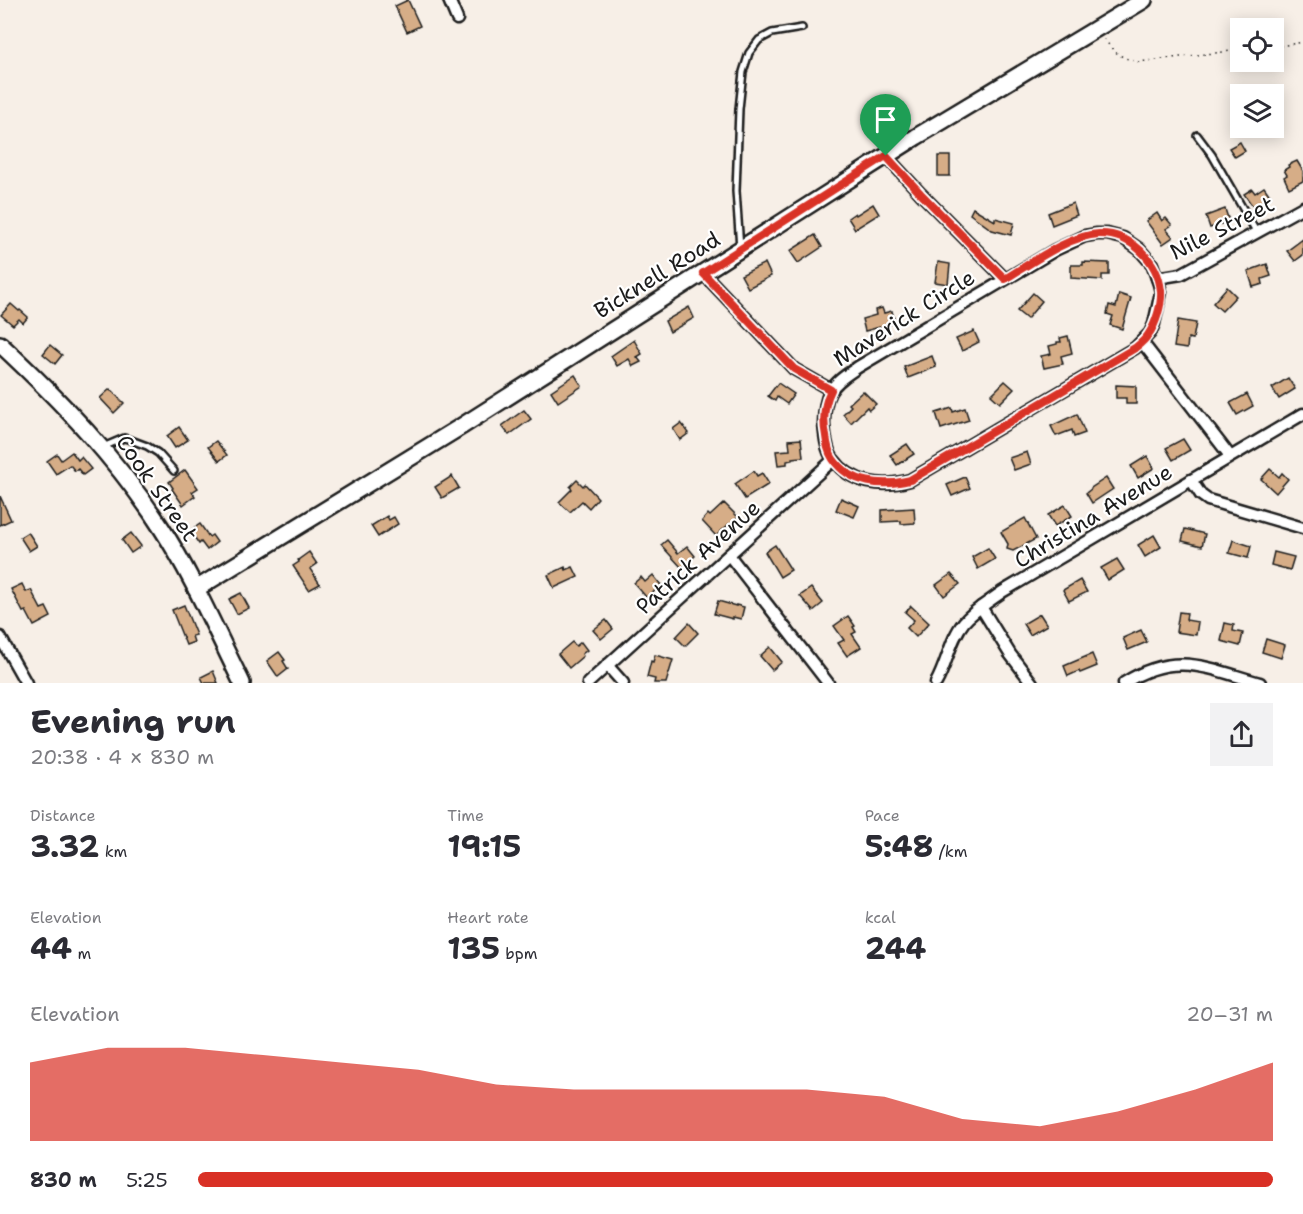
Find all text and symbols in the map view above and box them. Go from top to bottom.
map controls [1230,18,1284,138]
button: locate [1230,18,1284,72]
button: layers [1230,84,1284,138]
pin [860,94,911,156]
icon: arrive [869,103,902,136]
street label: Nile Street [1165,189,1279,267]
street label: Bicknell Road [589,225,726,325]
street label: Maverick Circle [828,263,980,373]
street label: Cook Street [109,429,205,547]
street label: Christina Avenue [1009,457,1177,575]
street label: Patrick Avenue [629,493,767,621]
text: Evening run [30,699,236,744]
button: share [1210,703,1273,766]
text: 20:38 · 4 × 830 m [30,744,214,770]
text: Distance [30,805,96,826]
text: Time [447,805,484,826]
text: Pace [865,805,900,826]
text: 3.32 [30,826,99,867]
text: 19:15 [447,826,521,867]
text: 5:48 [865,826,933,867]
text: km [99,841,127,862]
text: /km [933,841,967,862]
text: Elevation [30,907,102,928]
text: Heart rate [447,907,529,928]
text: kcal [865,907,896,928]
text: 44 [30,928,72,969]
text: 135 [447,928,500,969]
text: 244 [865,928,926,969]
text: m [72,943,91,964]
text: bpm [500,943,538,964]
text: Elevation [30,1001,120,1027]
text: 20–31 m [1186,1001,1273,1027]
text: 830 m [30,1167,97,1193]
text: 5:25 [126,1167,168,1193]

